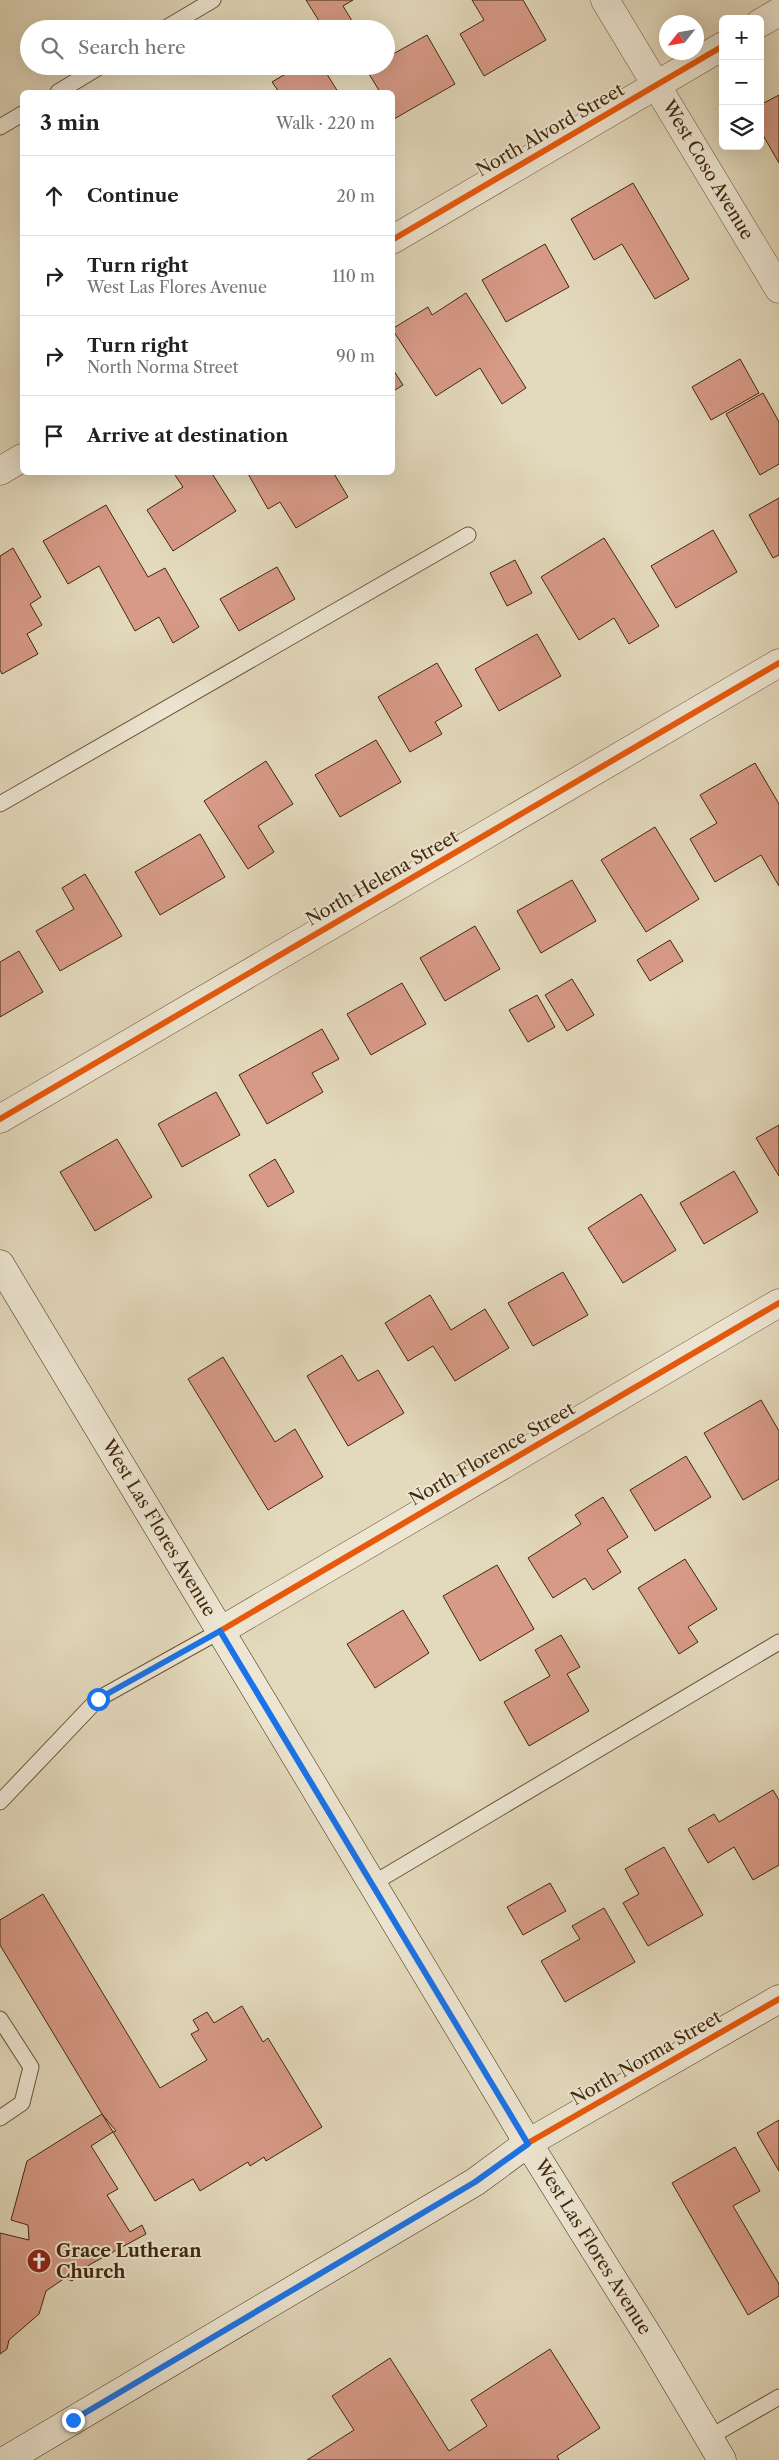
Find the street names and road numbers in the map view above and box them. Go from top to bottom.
street label: North Alvord Street [472,78,629,181]
street label: West Coso Avenue [657,95,758,244]
street label: North Helena Street [302,825,463,931]
street label: North Florence Street [405,1397,579,1510]
street label: West Las Flores Avenue [97,1435,221,1620]
street label: North Norma Street [567,2006,726,2110]
street label: West Las Flores Avenue [530,2154,656,2339]

